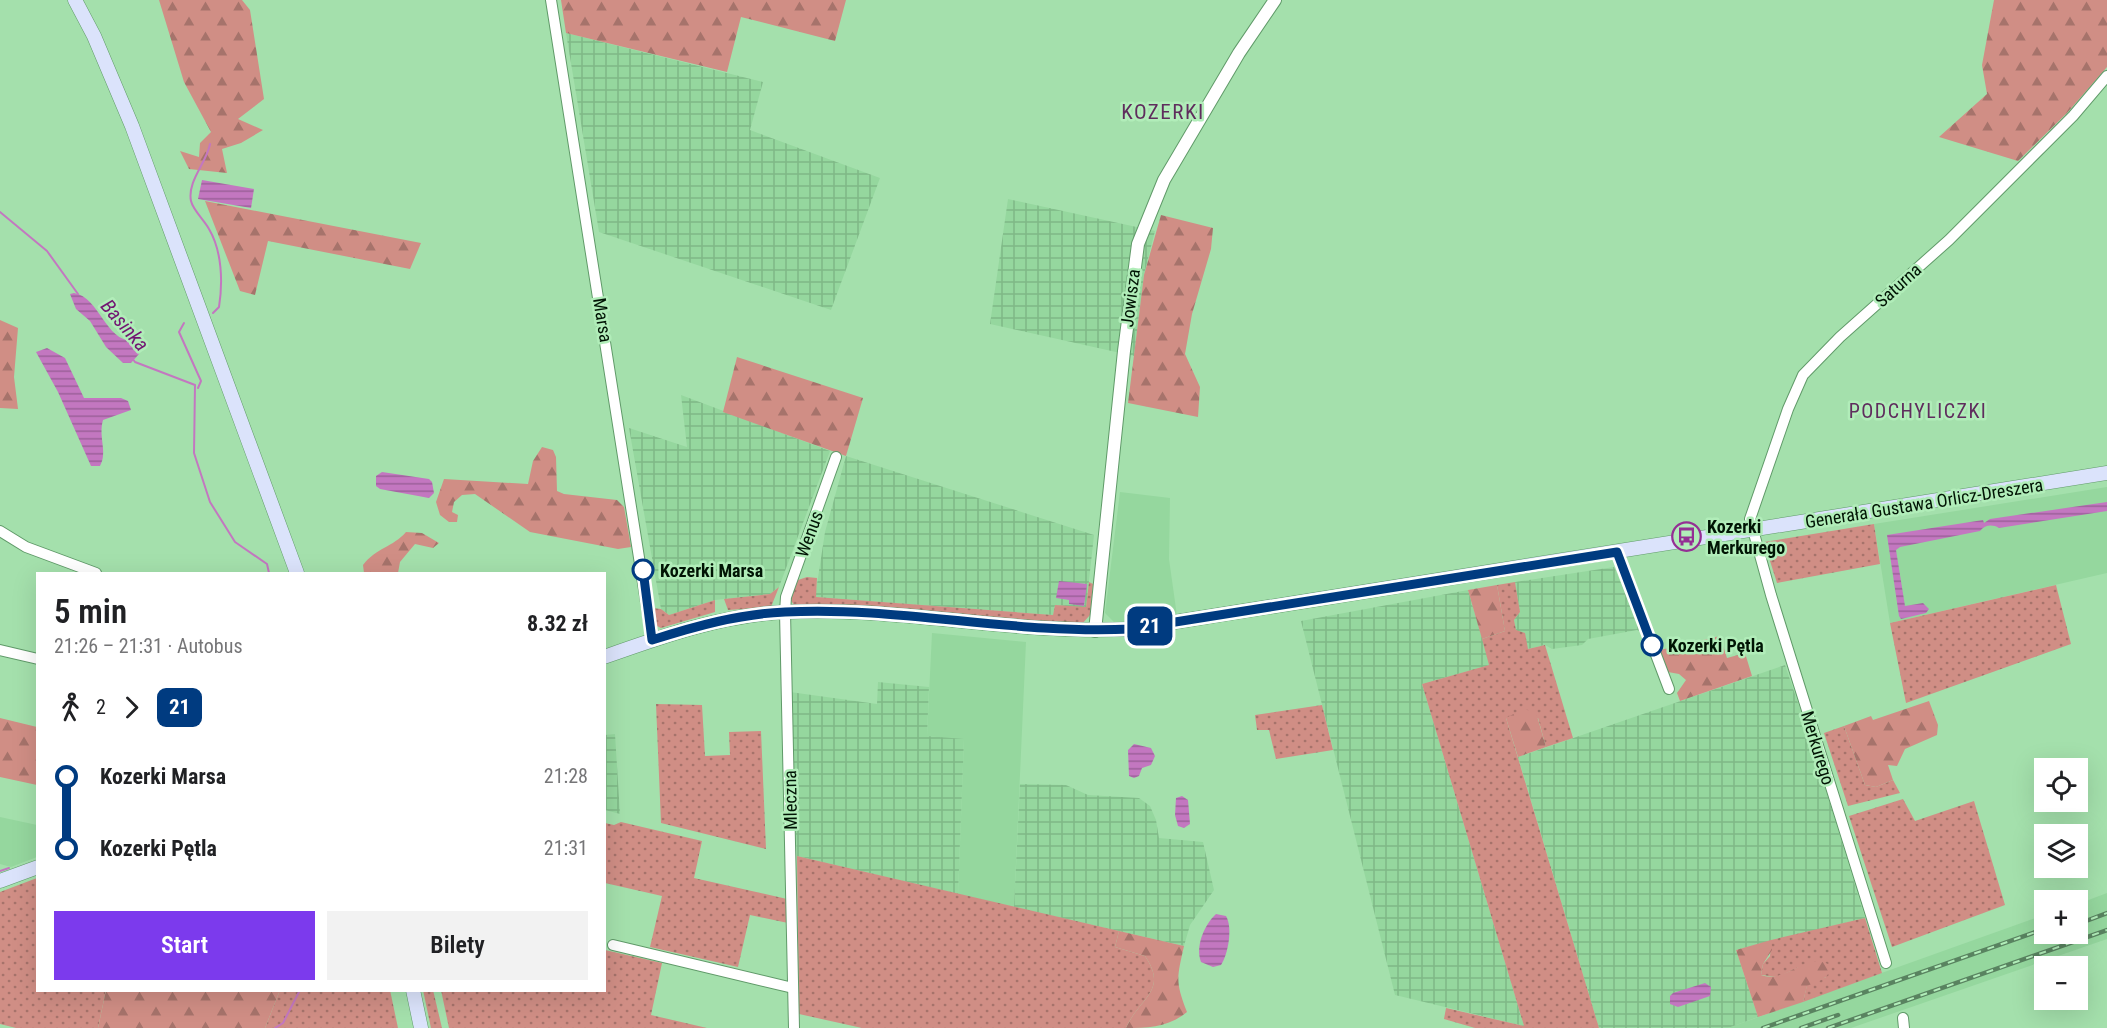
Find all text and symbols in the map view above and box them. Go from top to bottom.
district label: KOZERKI [1121,100,1205,124]
street label: Saturna [1871,259,1925,311]
street label: Jowisza [1116,268,1144,328]
water label: Basinka [96,294,154,356]
street label: Marsa [589,296,617,344]
district label: PODCHYLICZKI [1849,399,1987,423]
street label: Generała Gustawa Orlicz-Dreszera [1804,474,2044,532]
street label: Wenus [791,508,827,560]
place label: Kozerki Merkurego [1707,516,1785,558]
bus stop icon: Kozerki Merkurego [1670,520,1702,552]
marker: Kozerki Marsa [632,559,654,581]
place label: Kozerki Marsa [660,560,763,581]
text: 5 min [54,592,127,631]
line badge: 21 [1123,606,1177,646]
text: 8.32 zł [527,611,588,636]
text: 21 [1139,614,1161,638]
text: 21:26 – 21:31 · Autobus [54,634,243,658]
marker: Kozerki Pętla [1641,634,1663,656]
place label: Kozerki Pętla [1668,635,1764,656]
icon: walk [54,691,87,724]
icon: forward [115,691,148,724]
text: 2 [96,695,106,719]
text: 21 [169,695,190,719]
street label: Merkurego [1797,709,1839,787]
map controls [2034,758,2088,1010]
button: locate [2034,758,2088,812]
text: Kozerki Marsa [100,764,226,789]
text: 21:28 [544,764,588,788]
street label: Mleczna [779,770,801,830]
button: layers [2034,824,2088,878]
text: Kozerki Pętla [100,836,217,861]
text: 21:31 [544,836,588,860]
button: + [2034,890,2088,944]
button: Start [54,911,315,980]
button: Bilety [327,911,588,980]
button: − [2034,956,2088,1010]

